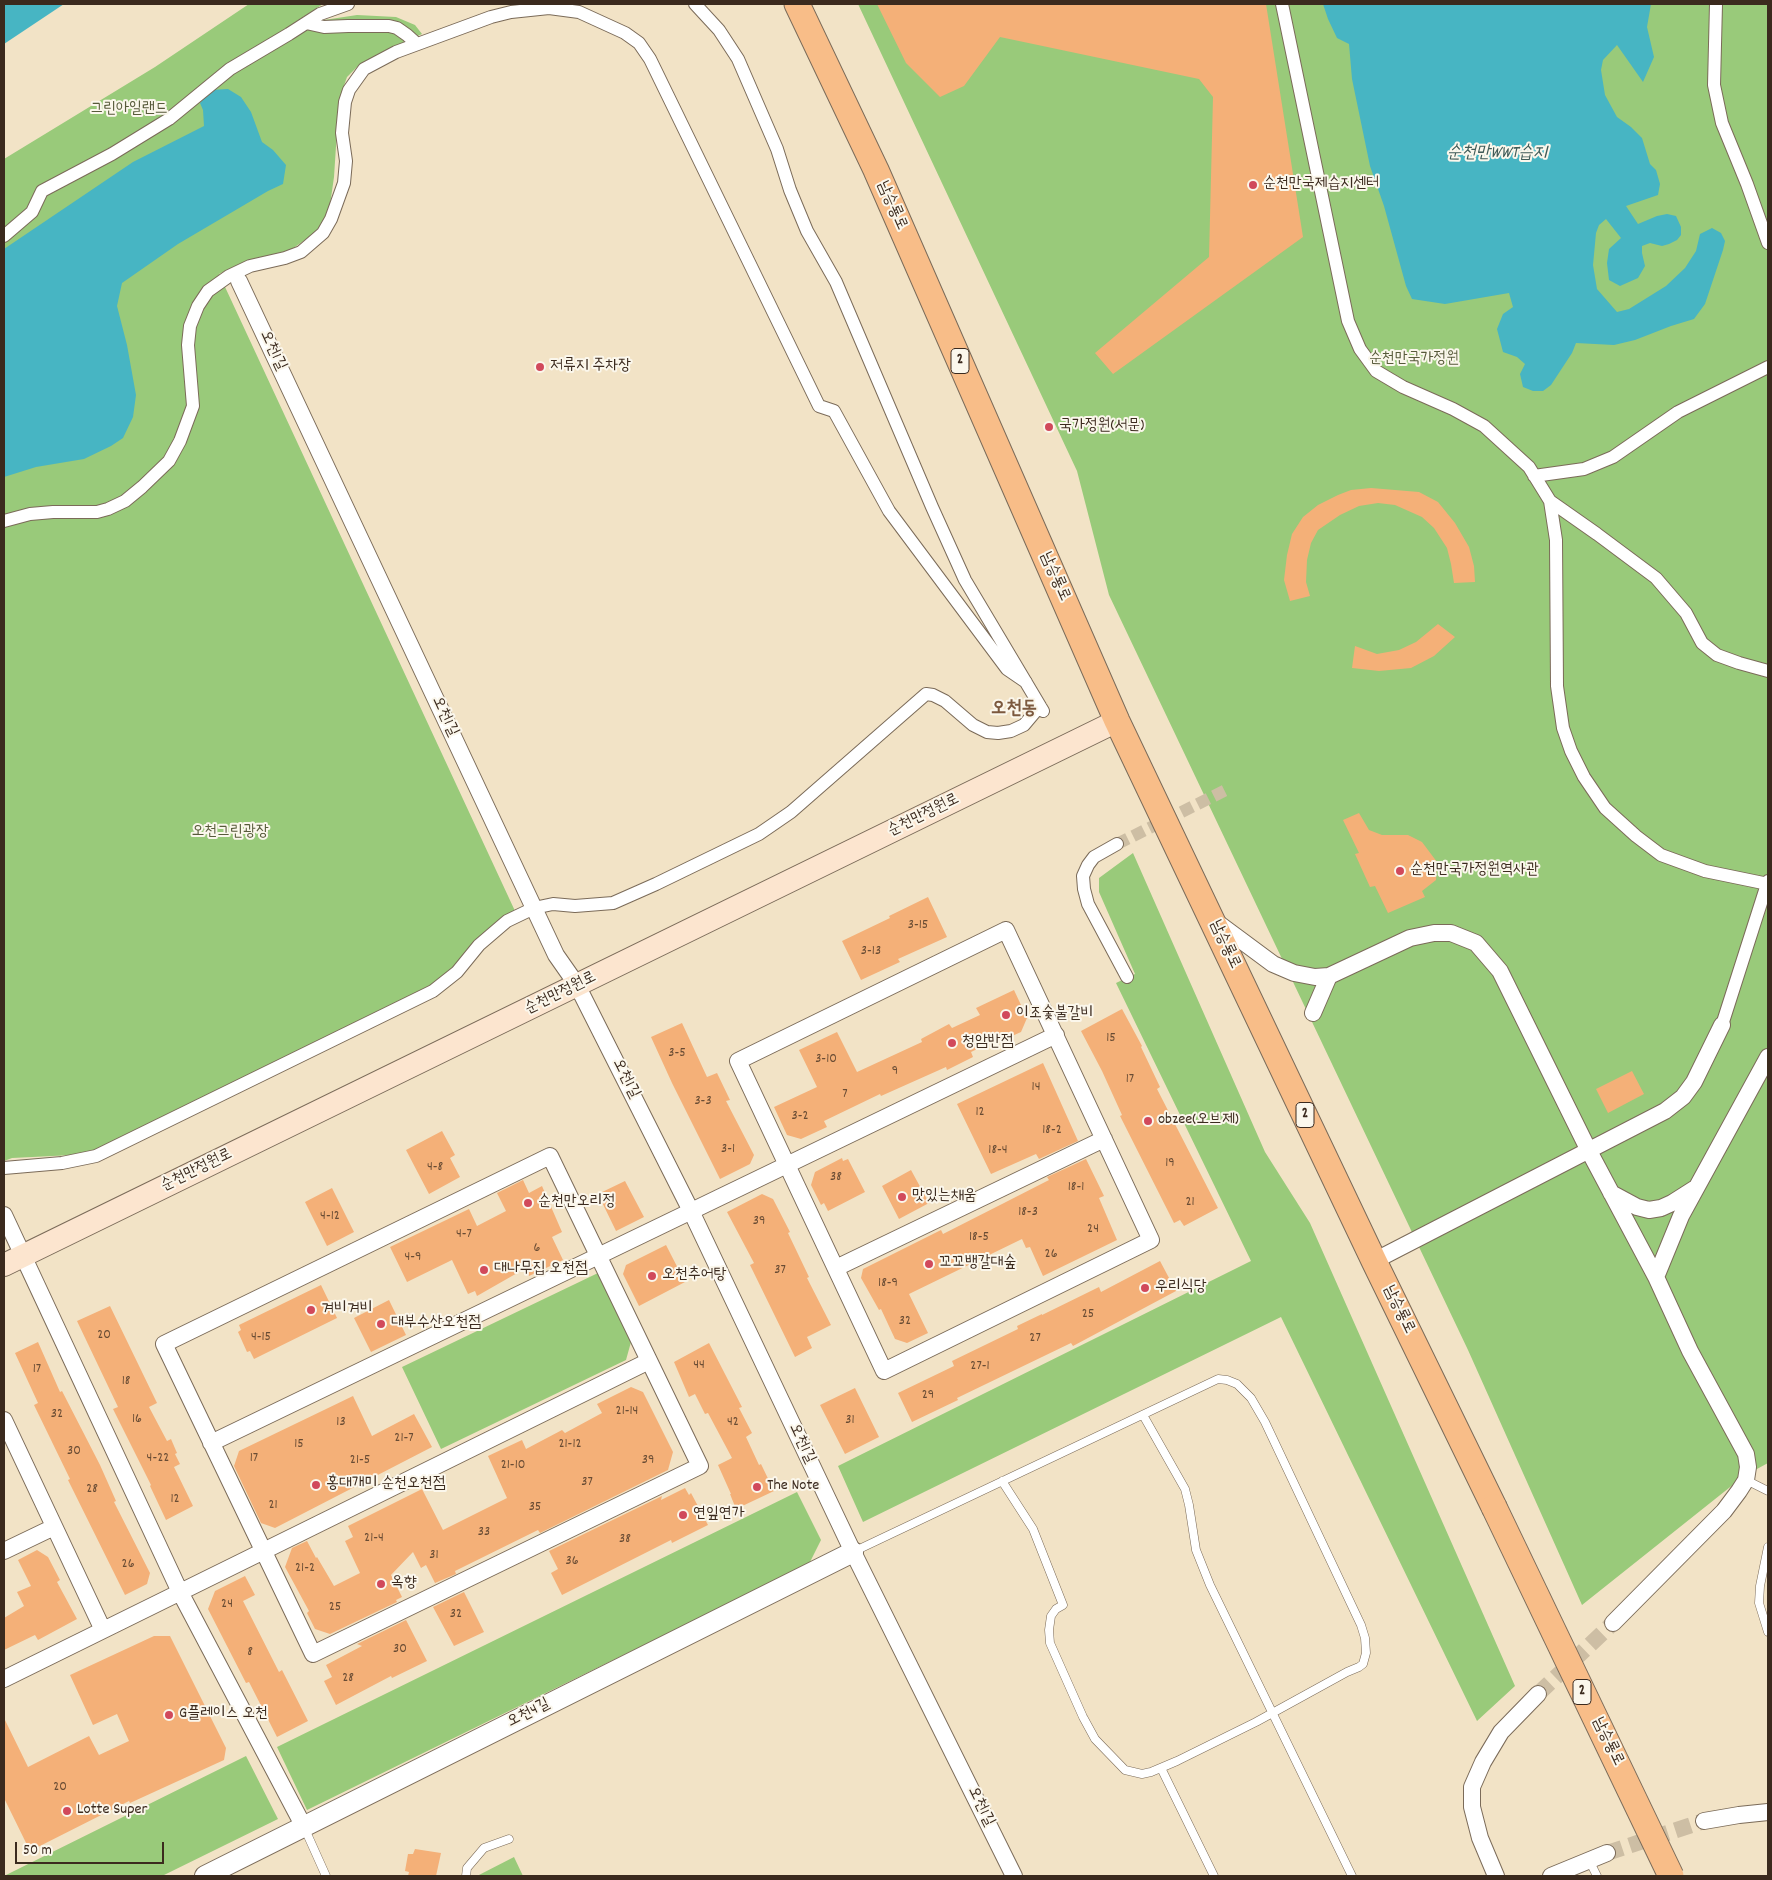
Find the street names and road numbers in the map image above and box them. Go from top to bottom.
street label: 남승룡로 [872,179,910,233]
street label: 오천1길 [254,328,290,374]
road number: 2 [951,348,969,374]
street label: 남승룡로 [1035,550,1073,604]
street label: 오천1길 [426,694,462,740]
street label: 순천만정원로 [885,790,963,842]
street label: 남승룡로 [1204,918,1244,972]
street label: 순천만정원로 [522,968,600,1020]
street label: 오천1길 [607,1056,643,1102]
road number: 2 [1296,1102,1314,1128]
street label: 순천만정원로 [158,1145,236,1197]
street label: 남승룡로 [1378,1283,1418,1337]
street label: 오천1길 [783,1421,819,1467]
road number: 2 [1573,1680,1591,1704]
street label: 오천4길 [504,1695,554,1733]
street label: 남승룡로 [1587,1715,1627,1769]
street label: 오천1길 [962,1784,998,1830]

